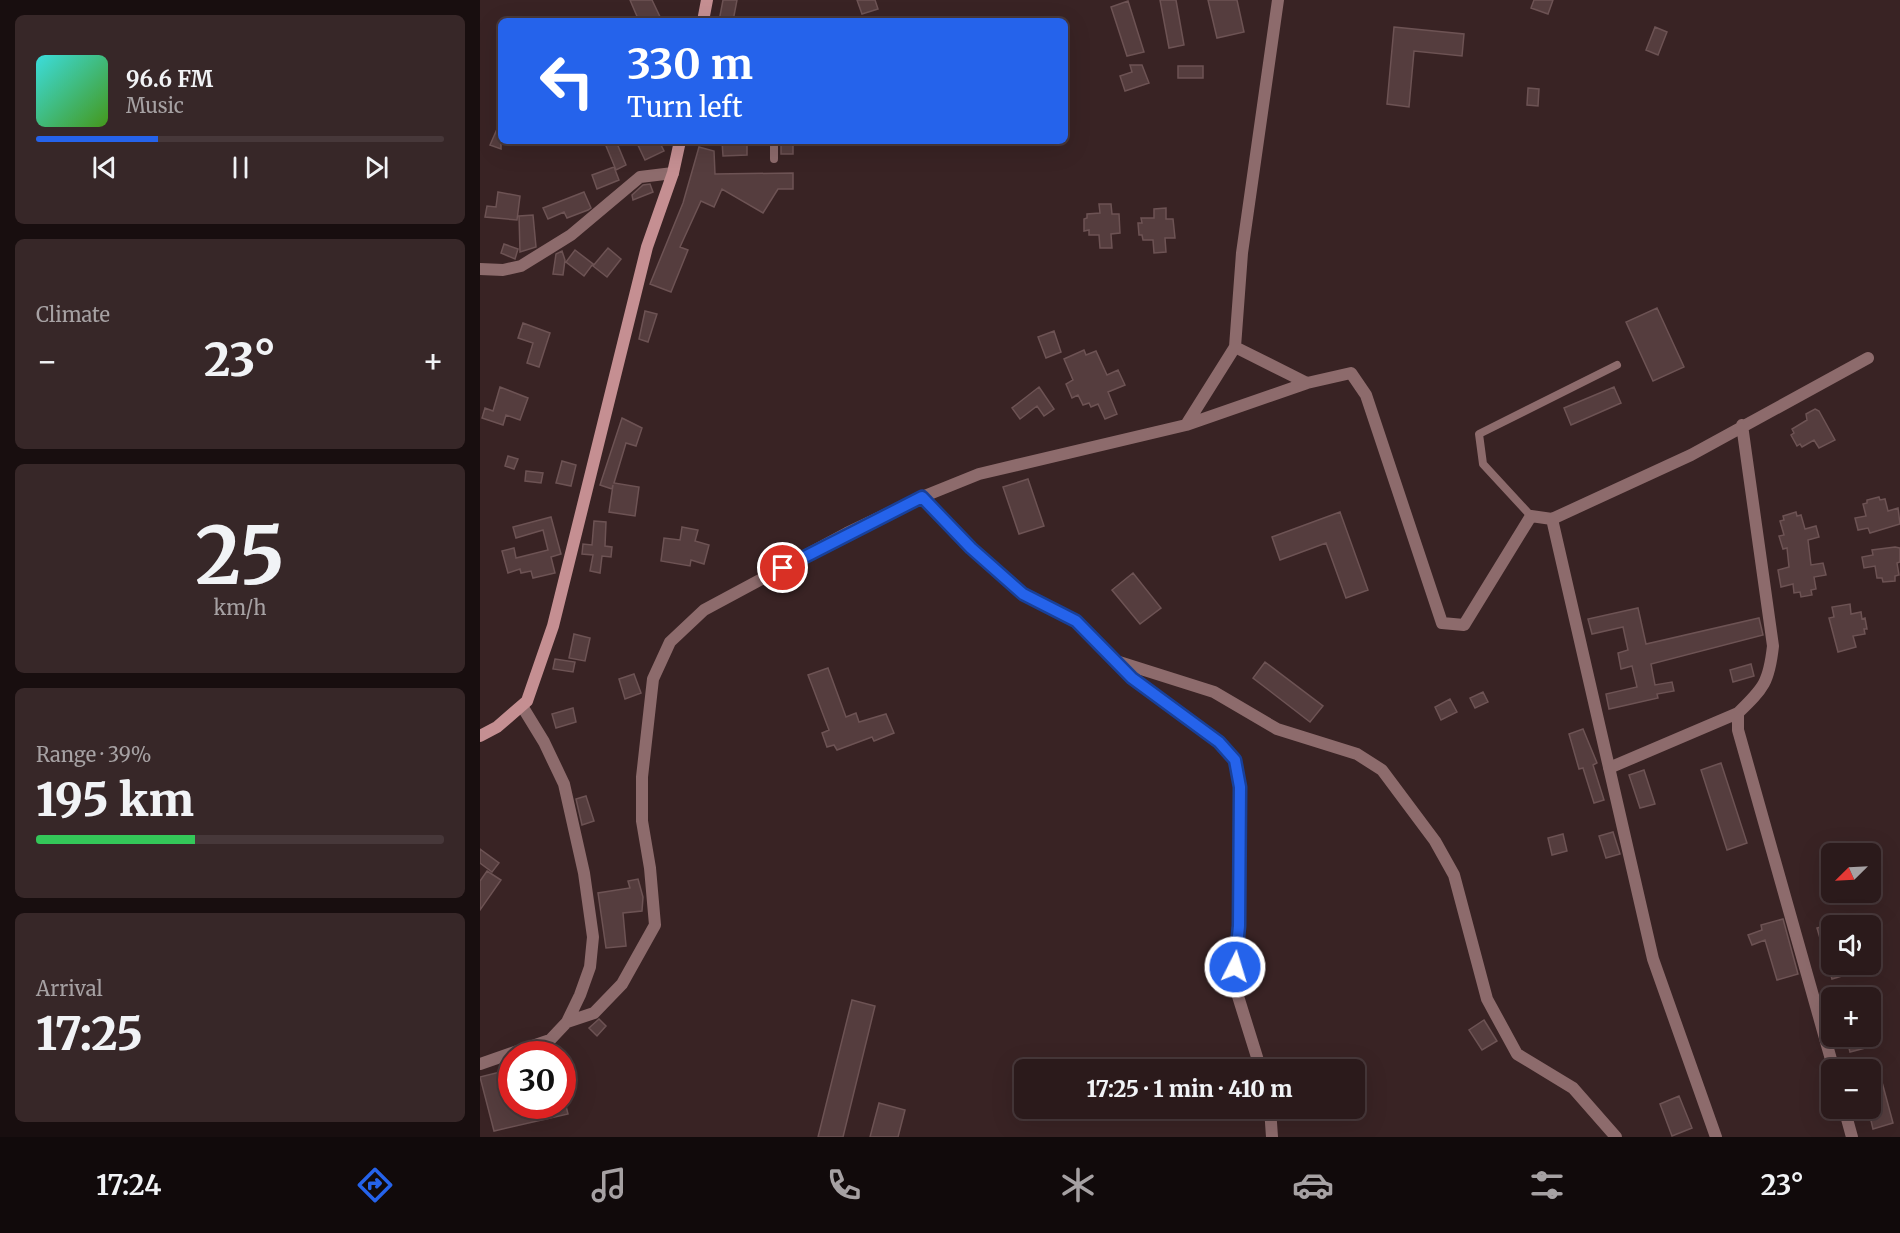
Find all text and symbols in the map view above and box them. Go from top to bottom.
text: 330 m [627,38,753,90]
icon: left [528,42,606,120]
text: 96.6 FM [126,65,213,93]
text: Turn left [627,90,742,124]
text: Music [126,93,184,118]
icon: previous [88,151,121,184]
icon: pause [224,151,257,184]
icon: next [360,151,393,184]
text: Climate [36,302,110,327]
text: 23° [204,332,276,388]
text: − [36,341,58,382]
text: + [422,341,444,382]
text: 25 [195,507,285,605]
pin [757,542,808,593]
icon: arrive [766,551,799,584]
text: km/h [214,595,266,620]
text: Range · 39% [36,742,151,767]
text: 195 km [36,772,194,828]
north arrow [1821,843,1881,903]
map controls [1821,843,1881,1119]
button: sound [1821,915,1881,975]
position arrow [1203,935,1267,999]
text: Arrival [36,976,103,1001]
button: + [1821,987,1881,1047]
text: 17:25 [36,1006,143,1062]
speed limit sign: 30 [498,1041,576,1119]
button: − [1821,1059,1881,1119]
text: 17:25 · 1 min · 410 m [1087,1075,1292,1103]
icon: directions [354,1164,396,1206]
icon: music [588,1164,630,1206]
icon: phone [823,1164,865,1206]
icon: climate [1057,1164,1099,1206]
icon: car [1292,1164,1334,1206]
icon: filters [1526,1164,1568,1206]
text: 17:24 [96,1168,161,1202]
text: 23° [1761,1168,1804,1202]

